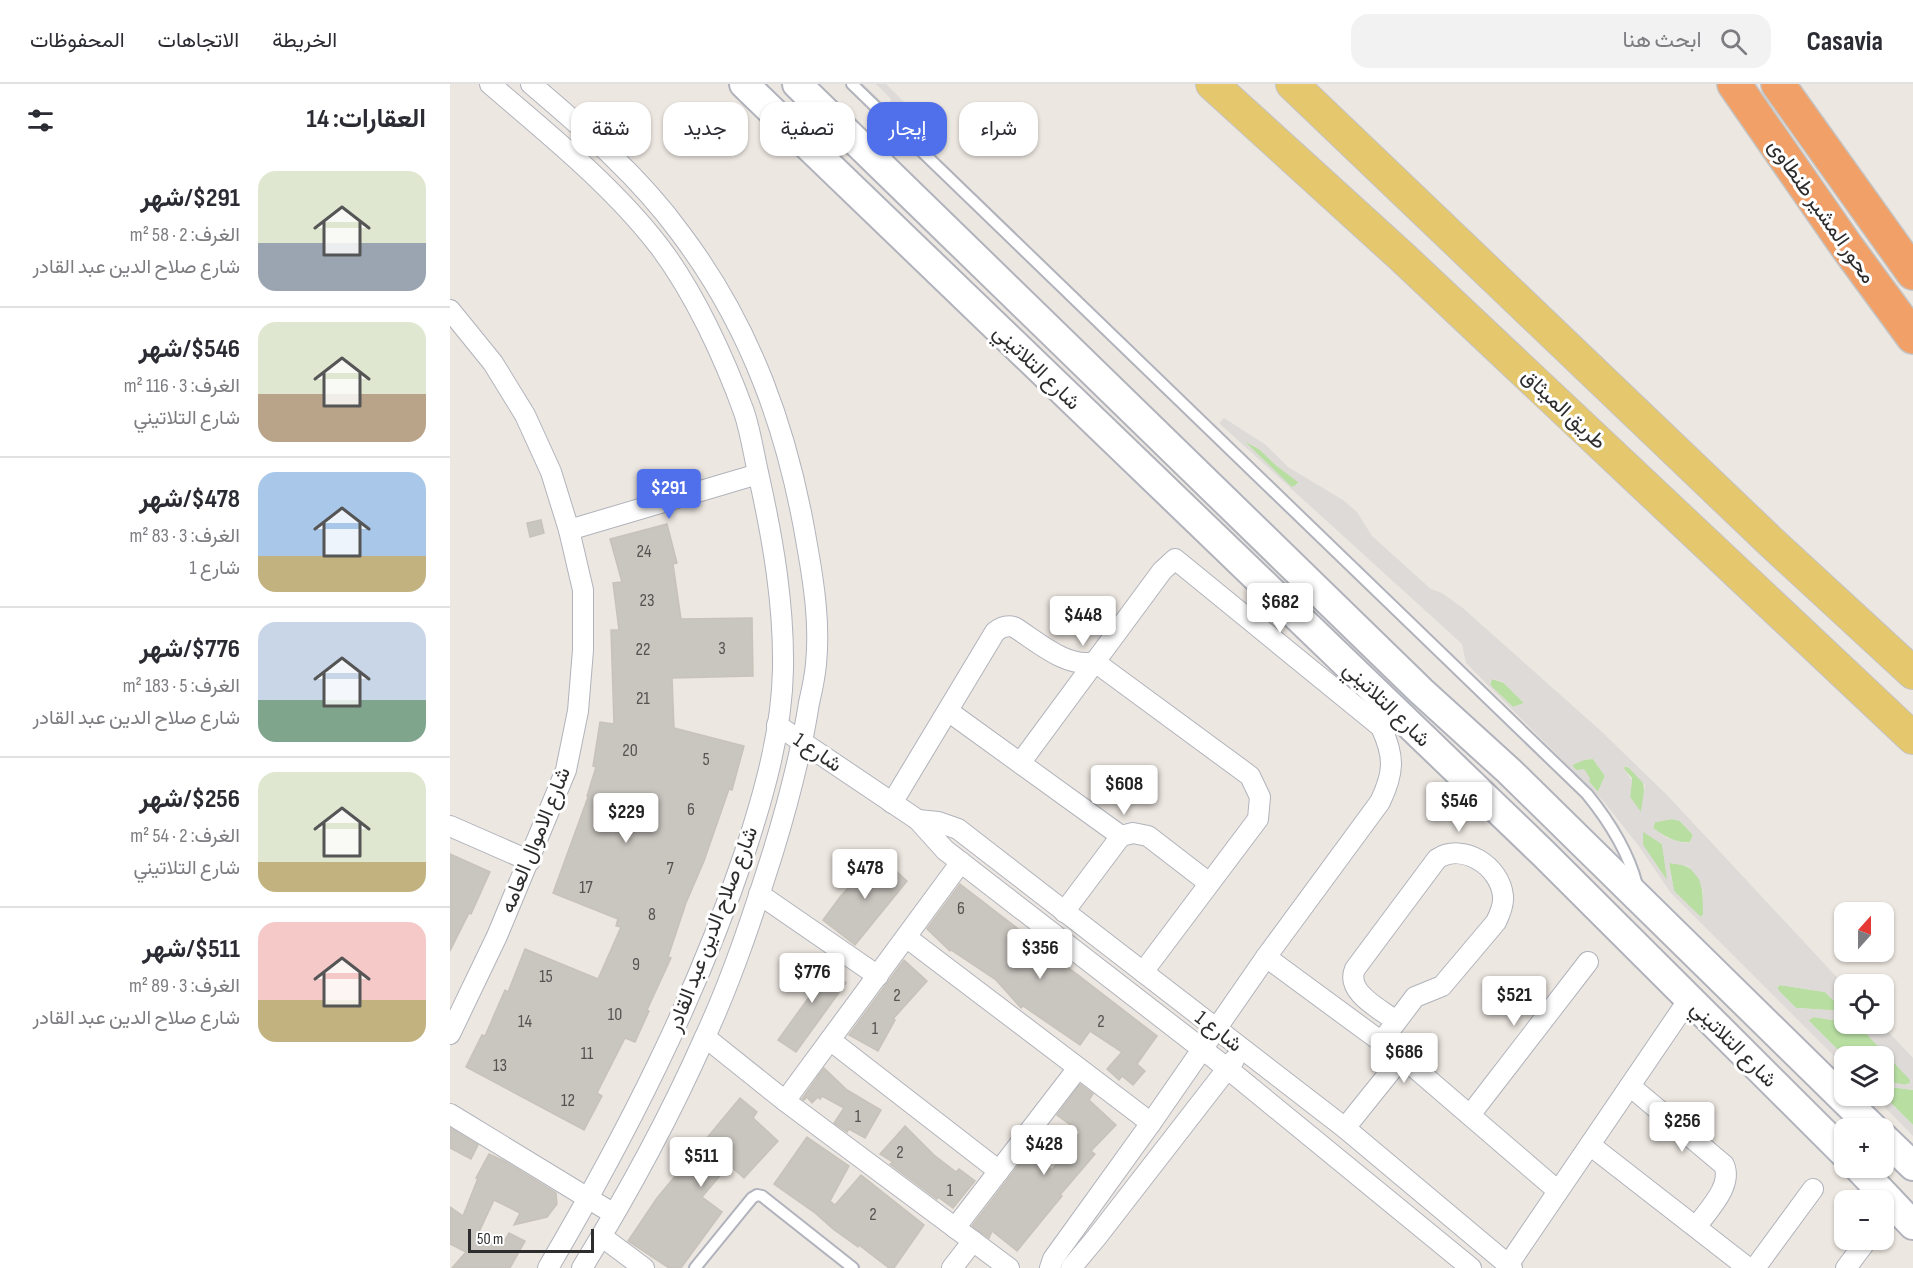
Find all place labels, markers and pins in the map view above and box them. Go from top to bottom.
pin: $291 [633,469,705,520]
pin: $682 [1244,583,1316,634]
pin: $448 [1047,596,1119,647]
pin: $608 [1088,765,1160,816]
pin: $546 [1423,782,1495,833]
pin: $229 [590,793,662,844]
pin: $478 [829,849,901,900]
pin: $356 [1004,929,1076,980]
pin: $776 [776,953,848,1004]
pin: $521 [1478,976,1550,1027]
pin: $686 [1368,1033,1440,1084]
pin: $256 [1646,1102,1718,1153]
pin: $428 [1008,1125,1080,1176]
pin: $511 [665,1137,737,1188]

